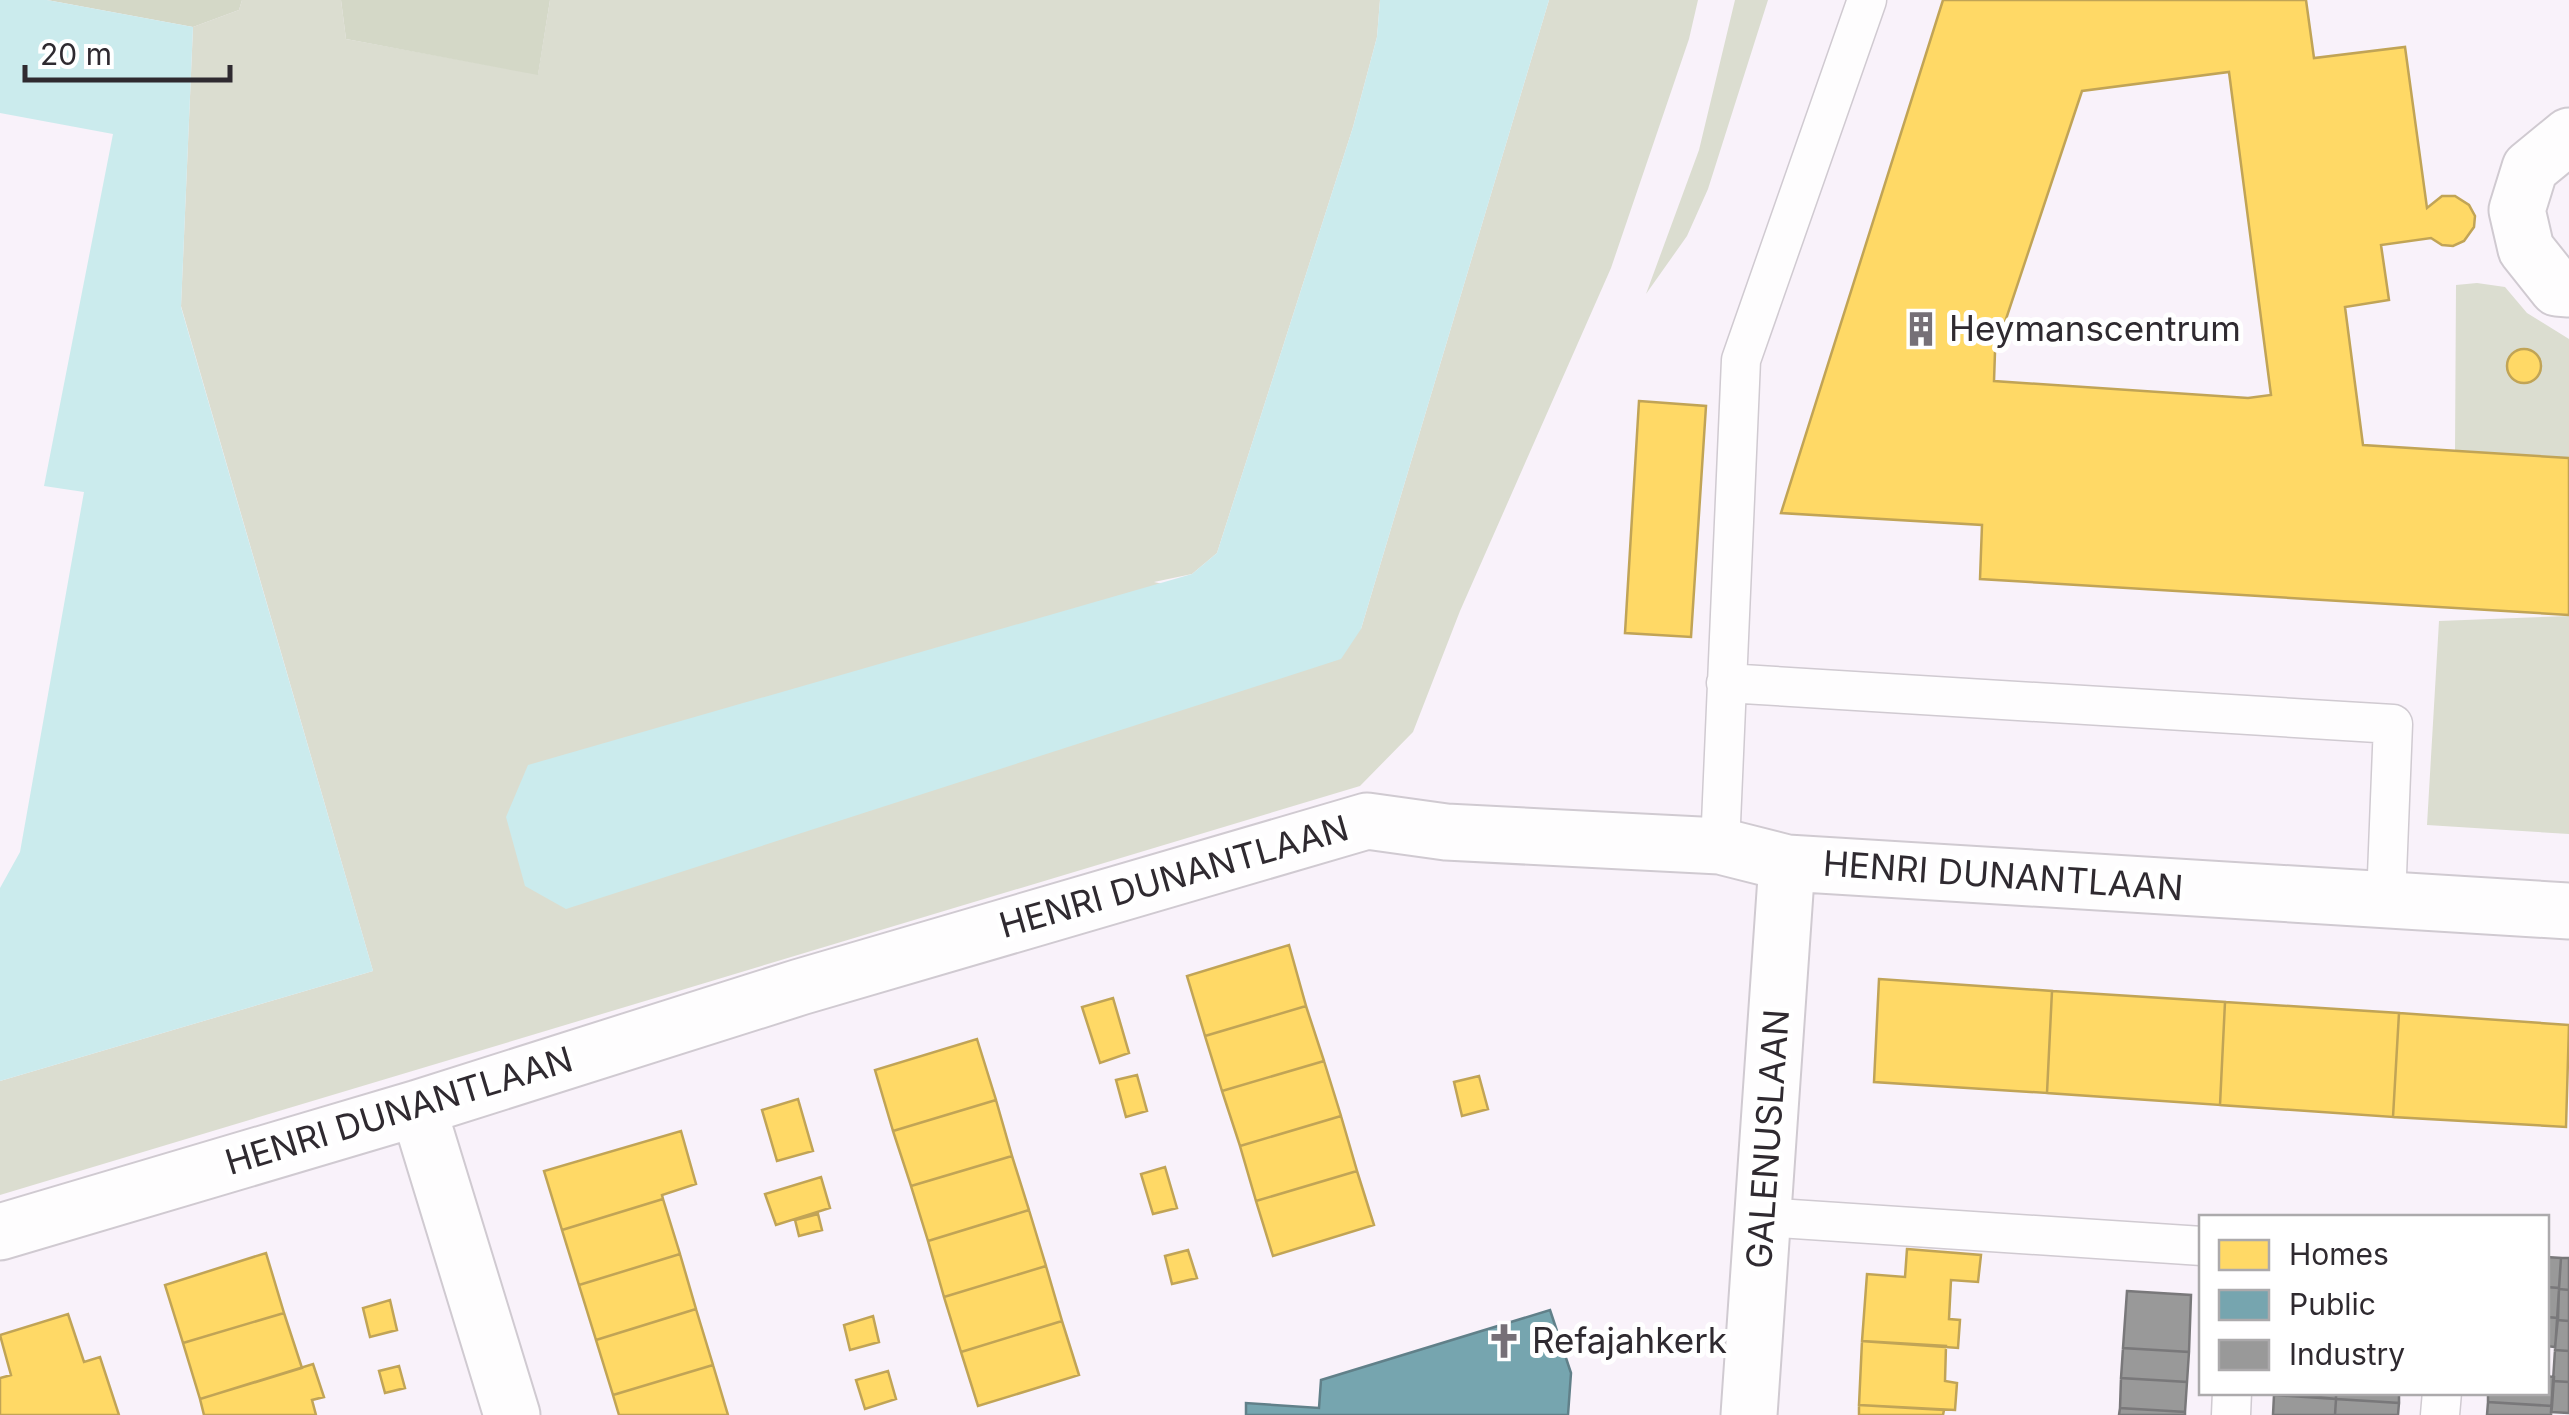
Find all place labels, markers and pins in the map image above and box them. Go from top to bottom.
place label: Heymanscentrum [1949,307,2241,349]
building icon: Heymanscentrum [1902,310,1940,348]
place label: Refajahkerk [1532,1319,1727,1361]
church icon: Refajahkerk [1485,1322,1523,1360]

